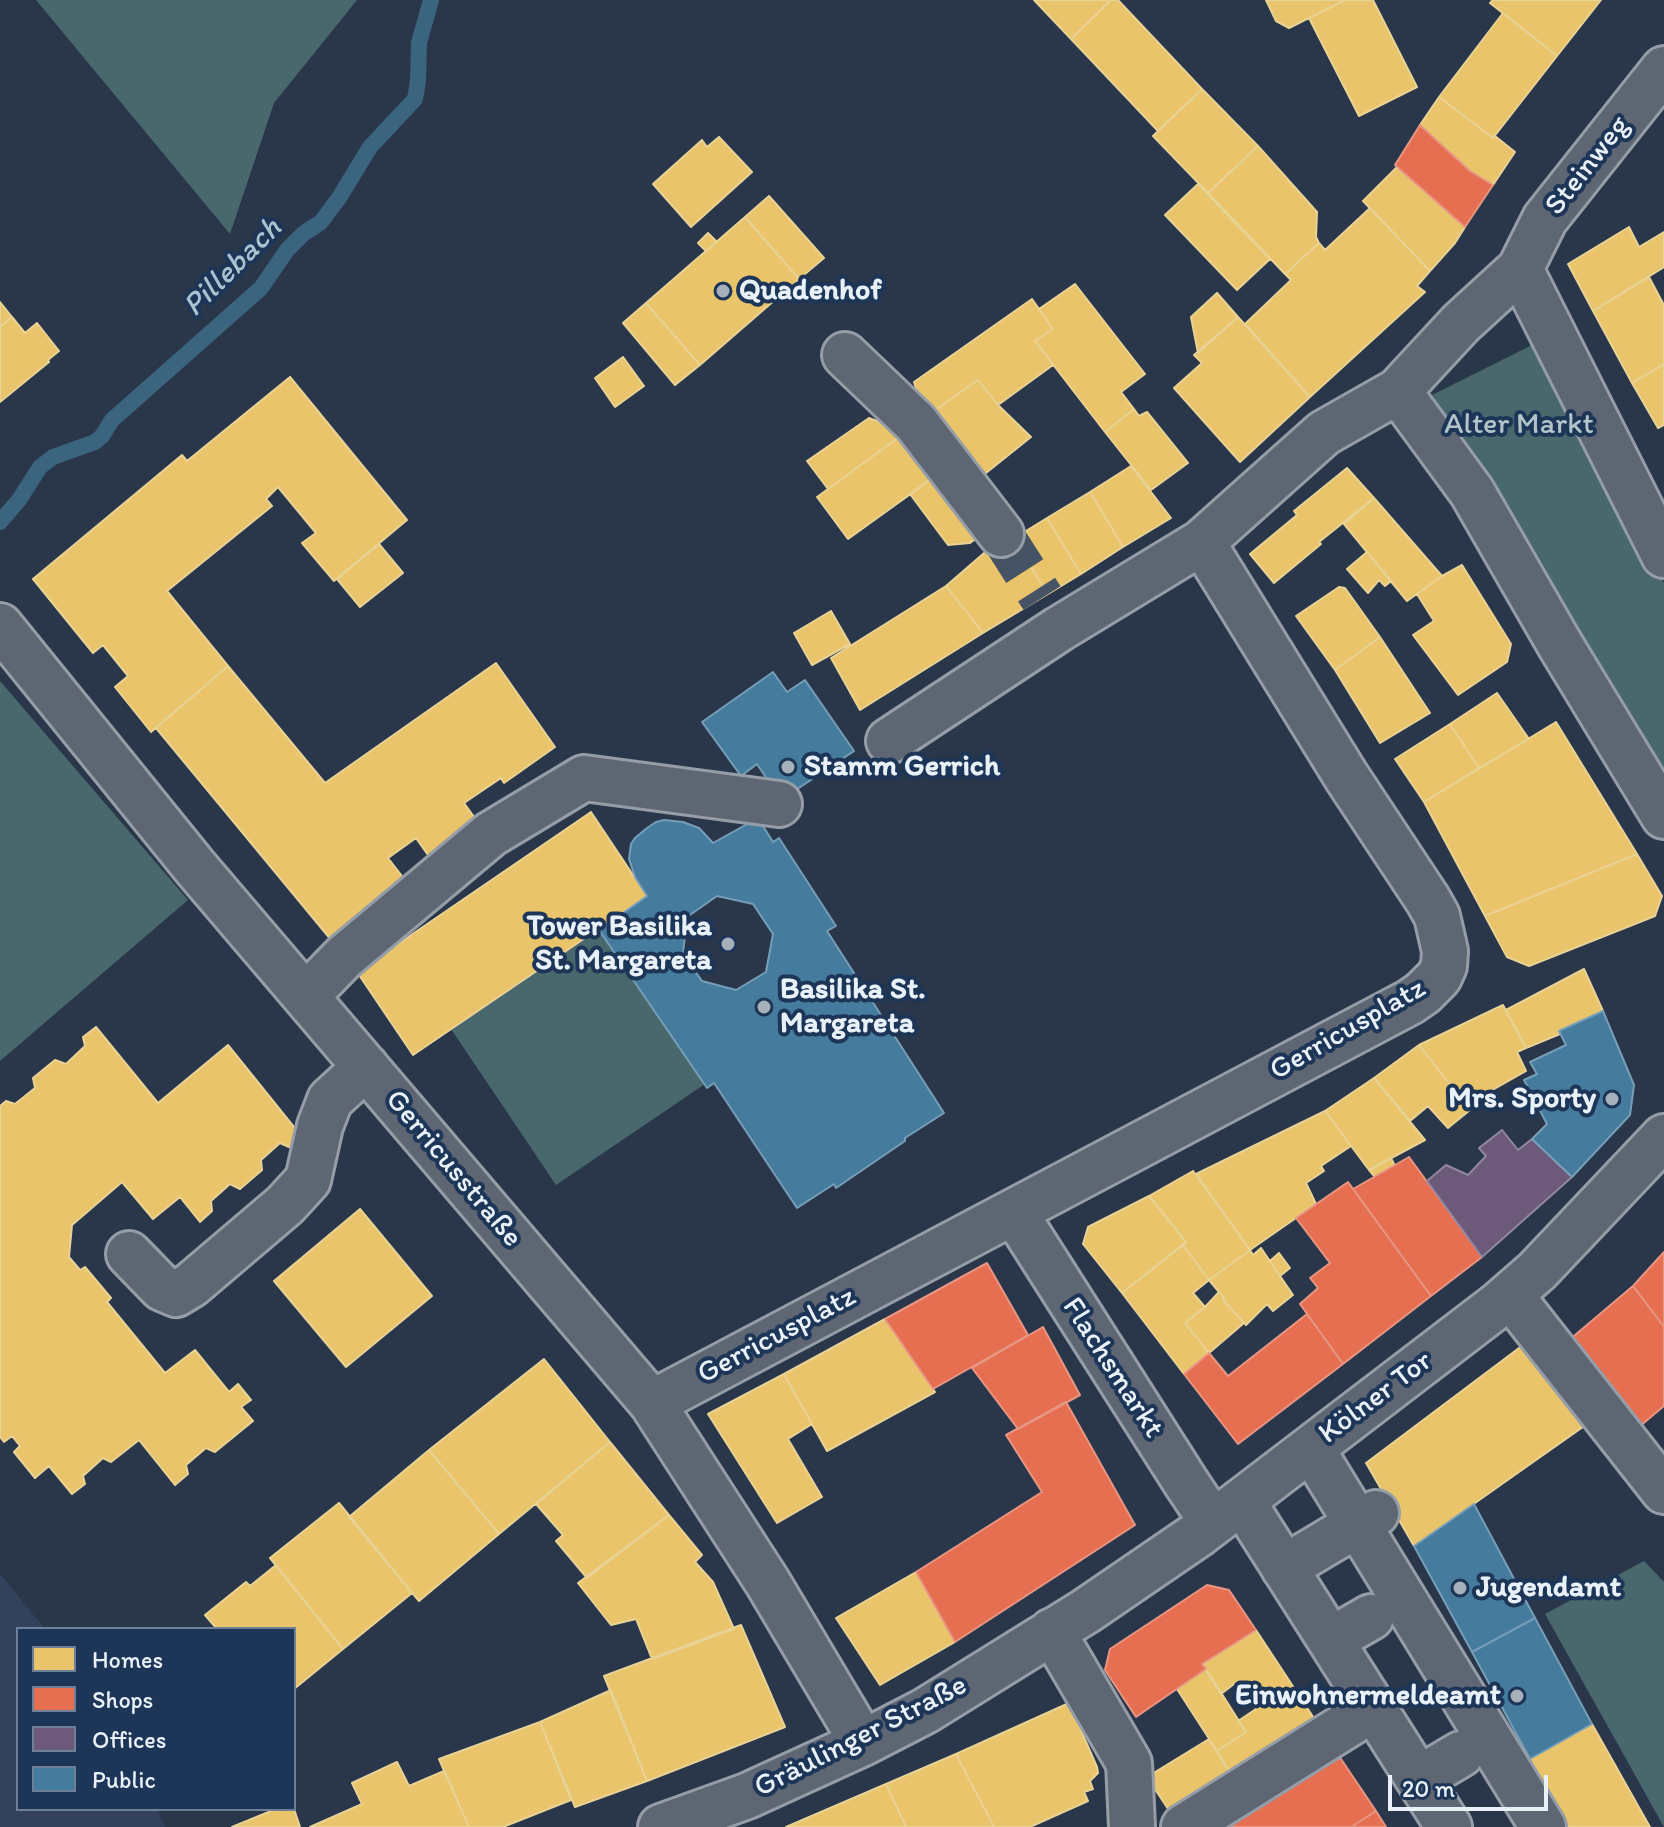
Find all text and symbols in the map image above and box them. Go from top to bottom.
street label: Steinweg [1538,109,1638,223]
water label: Pillebach [175,210,291,326]
place label: Quadenhof [739,273,882,309]
marker: Quadenhof [714,282,732,300]
park label: Alter Markt [1444,407,1594,443]
place label: Stamm Gerrich [804,749,1000,785]
marker: Stamm Gerrich [779,758,797,776]
place label: Tower Basilika St. Margareta [527,909,712,980]
marker: Tower Basilika St. Margareta [719,935,737,953]
street label: Gerricusplatz [1264,971,1432,1089]
place label: Basilika St. Margareta [780,972,926,1042]
marker: Basilika St. Margareta [755,998,773,1016]
place label: Mrs. Sporty [1448,1081,1596,1117]
street label: Gerricusstraße [377,1083,529,1255]
marker: Mrs. Sporty [1603,1090,1621,1108]
street label: Gerricusplatz [692,1279,862,1393]
street label: Flachsmarkt [1053,1291,1171,1445]
street label: Kölner Tor [1312,1344,1440,1452]
place label: Jugendamt [1476,1570,1621,1606]
marker: Jugendamt [1451,1579,1469,1597]
legend [16,1627,296,1811]
text: Homes [92,1645,163,1674]
street label: Gräulinger Straße [749,1668,973,1806]
place label: Einwohnermeldeamt [1235,1678,1501,1714]
text: Shops [92,1685,153,1714]
marker: Einwohnermeldeamt [1508,1687,1526,1705]
text: Offices [92,1725,166,1754]
scale bar [1392,1759,1552,1809]
text: Public [92,1765,156,1794]
text: 20 m [1402,1774,1455,1803]

